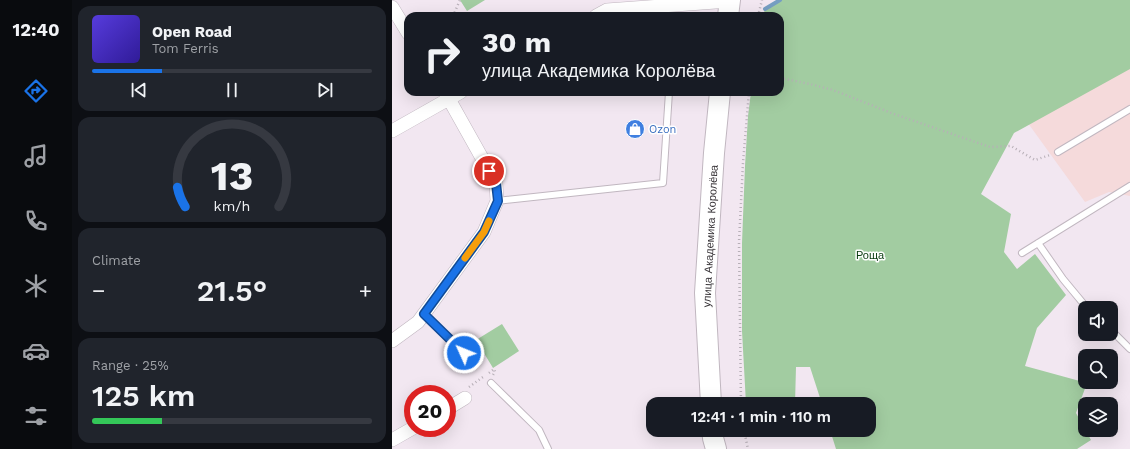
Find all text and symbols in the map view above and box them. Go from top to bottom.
text: 12:40 [12,19,60,40]
text: Open Road [152,23,232,41]
text: 30 m [482,26,551,59]
icon: right [416,28,468,80]
text: Tom Ferris [152,41,219,56]
text: улица Академика Королёва [482,60,715,81]
icon: directions [22,77,50,105]
icon: previous [128,79,150,101]
icon: pause [221,79,243,101]
icon: next [314,79,336,101]
shop icon: Ozon [624,118,646,140]
place label: Ozon [649,123,676,136]
icon: music [22,142,50,170]
text: 13 [211,151,253,200]
pin [472,154,506,188]
icon: arrive [478,160,500,182]
street label: улица Академика Королёва [700,164,721,308]
text: km/h [214,198,250,214]
icon: phone [22,207,50,235]
park label: Роща [856,249,885,262]
text: Climate [92,253,141,268]
icon: climate [22,272,50,300]
text: 21.5° [197,273,267,308]
text: − [92,278,105,303]
text: + [359,278,372,303]
map controls [1078,301,1118,437]
button: sound [1078,301,1118,341]
position arrow [443,332,485,374]
icon: car [22,337,50,365]
button: search [1078,349,1118,389]
text: Range · 25% [92,358,169,373]
text: 125 km [92,378,195,413]
speed limit sign: 20 [404,385,456,437]
button: layers [1078,397,1118,437]
icon: filters [22,402,50,430]
text: 12:41 · 1 min · 110 m [691,408,831,426]

